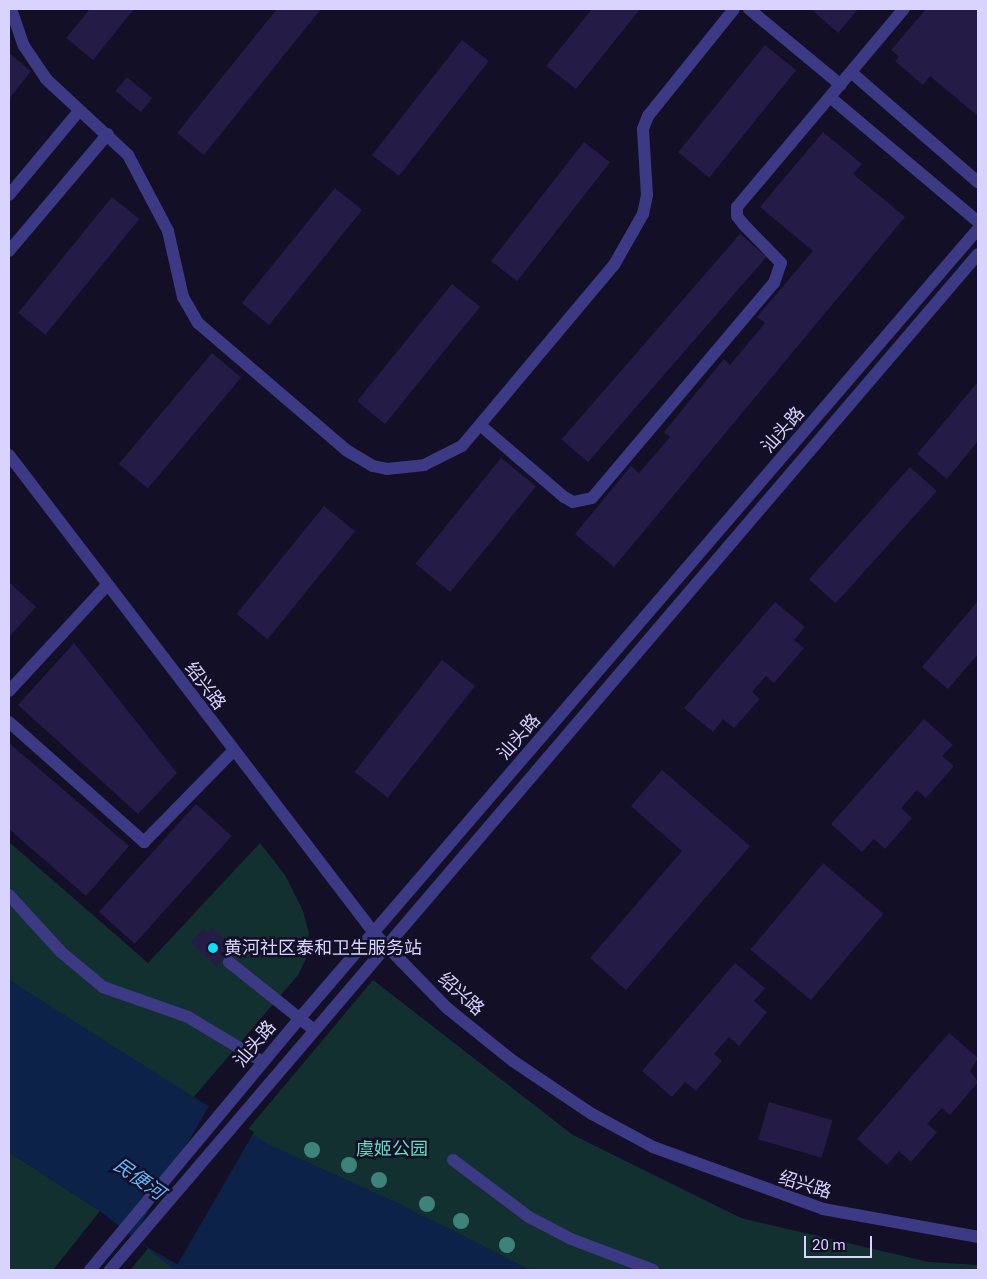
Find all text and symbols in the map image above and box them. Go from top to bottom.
street label: 汕头路 [757,403,809,457]
street label: 绍兴路 [180,658,230,714]
street label: 汕头路 [493,710,545,764]
place label: 黄河社区泰和卫生服务站 [224,937,422,959]
marker: 黄河社区泰和卫生服务站 [206,941,220,955]
street label: 绍兴路 [434,968,488,1020]
street label: 汕头路 [229,1016,281,1072]
park label: 虞姬公园 [356,1138,428,1160]
water label: 民便河 [109,1153,169,1205]
street label: 绍兴路 [776,1167,834,1203]
scale bar [807,1226,874,1258]
text: 20 m [812,1236,846,1254]

